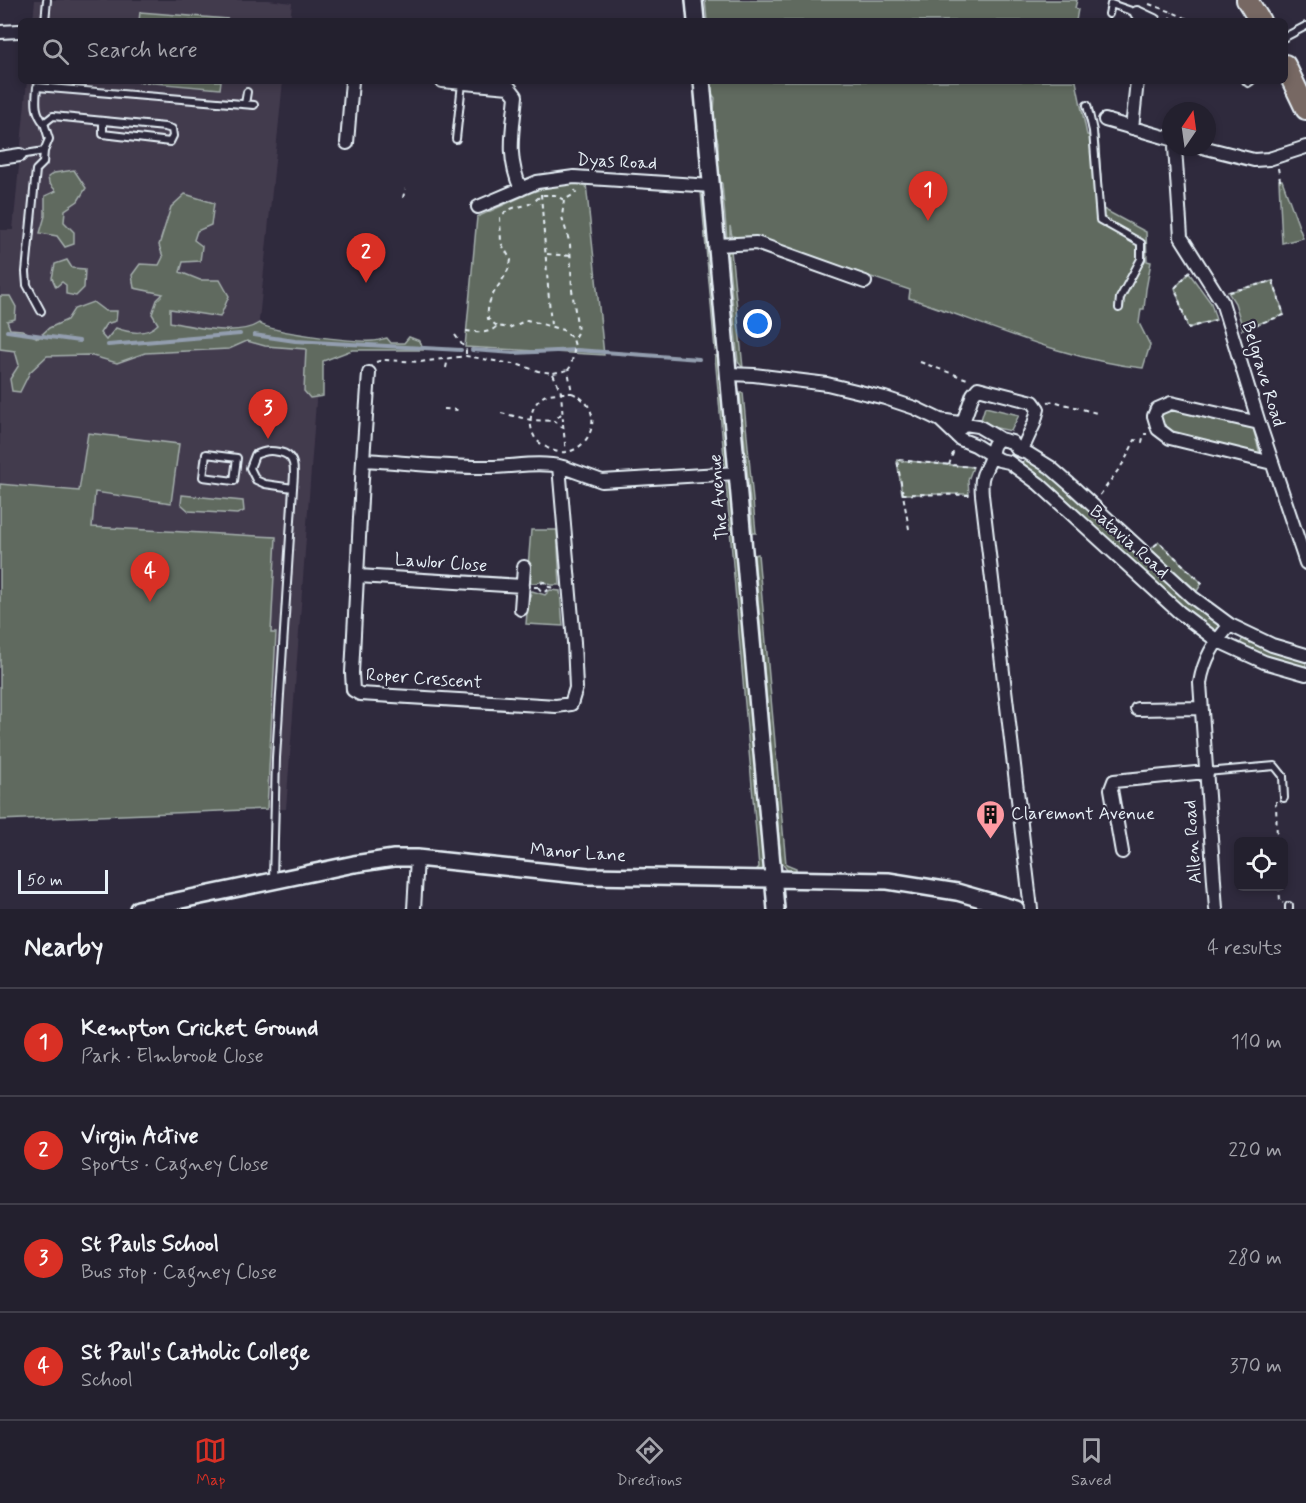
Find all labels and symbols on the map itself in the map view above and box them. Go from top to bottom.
north arrow [1162,102,1216,156]
street label: Dyas Road [576,148,658,176]
pin: 1 [908,172,948,221]
pin: 2 [346,234,386,283]
your location [743,309,772,338]
street label: Belgrave Road [1235,318,1290,430]
pin: 3 [248,390,288,439]
street label: The Avenue [703,453,735,541]
street label: Batavia Road [1084,500,1174,584]
street label: Lawlor Close [394,548,488,578]
pin: 4 [130,552,170,602]
street label: Roper Crescent [365,663,483,695]
building icon: Claremont Avenue [974,798,1006,840]
street label: Allen Road [1178,799,1208,885]
place label: Claremont Avenue [1011,802,1155,826]
street label: Manor Lane [529,838,627,868]
scale bar [18,867,108,894]

